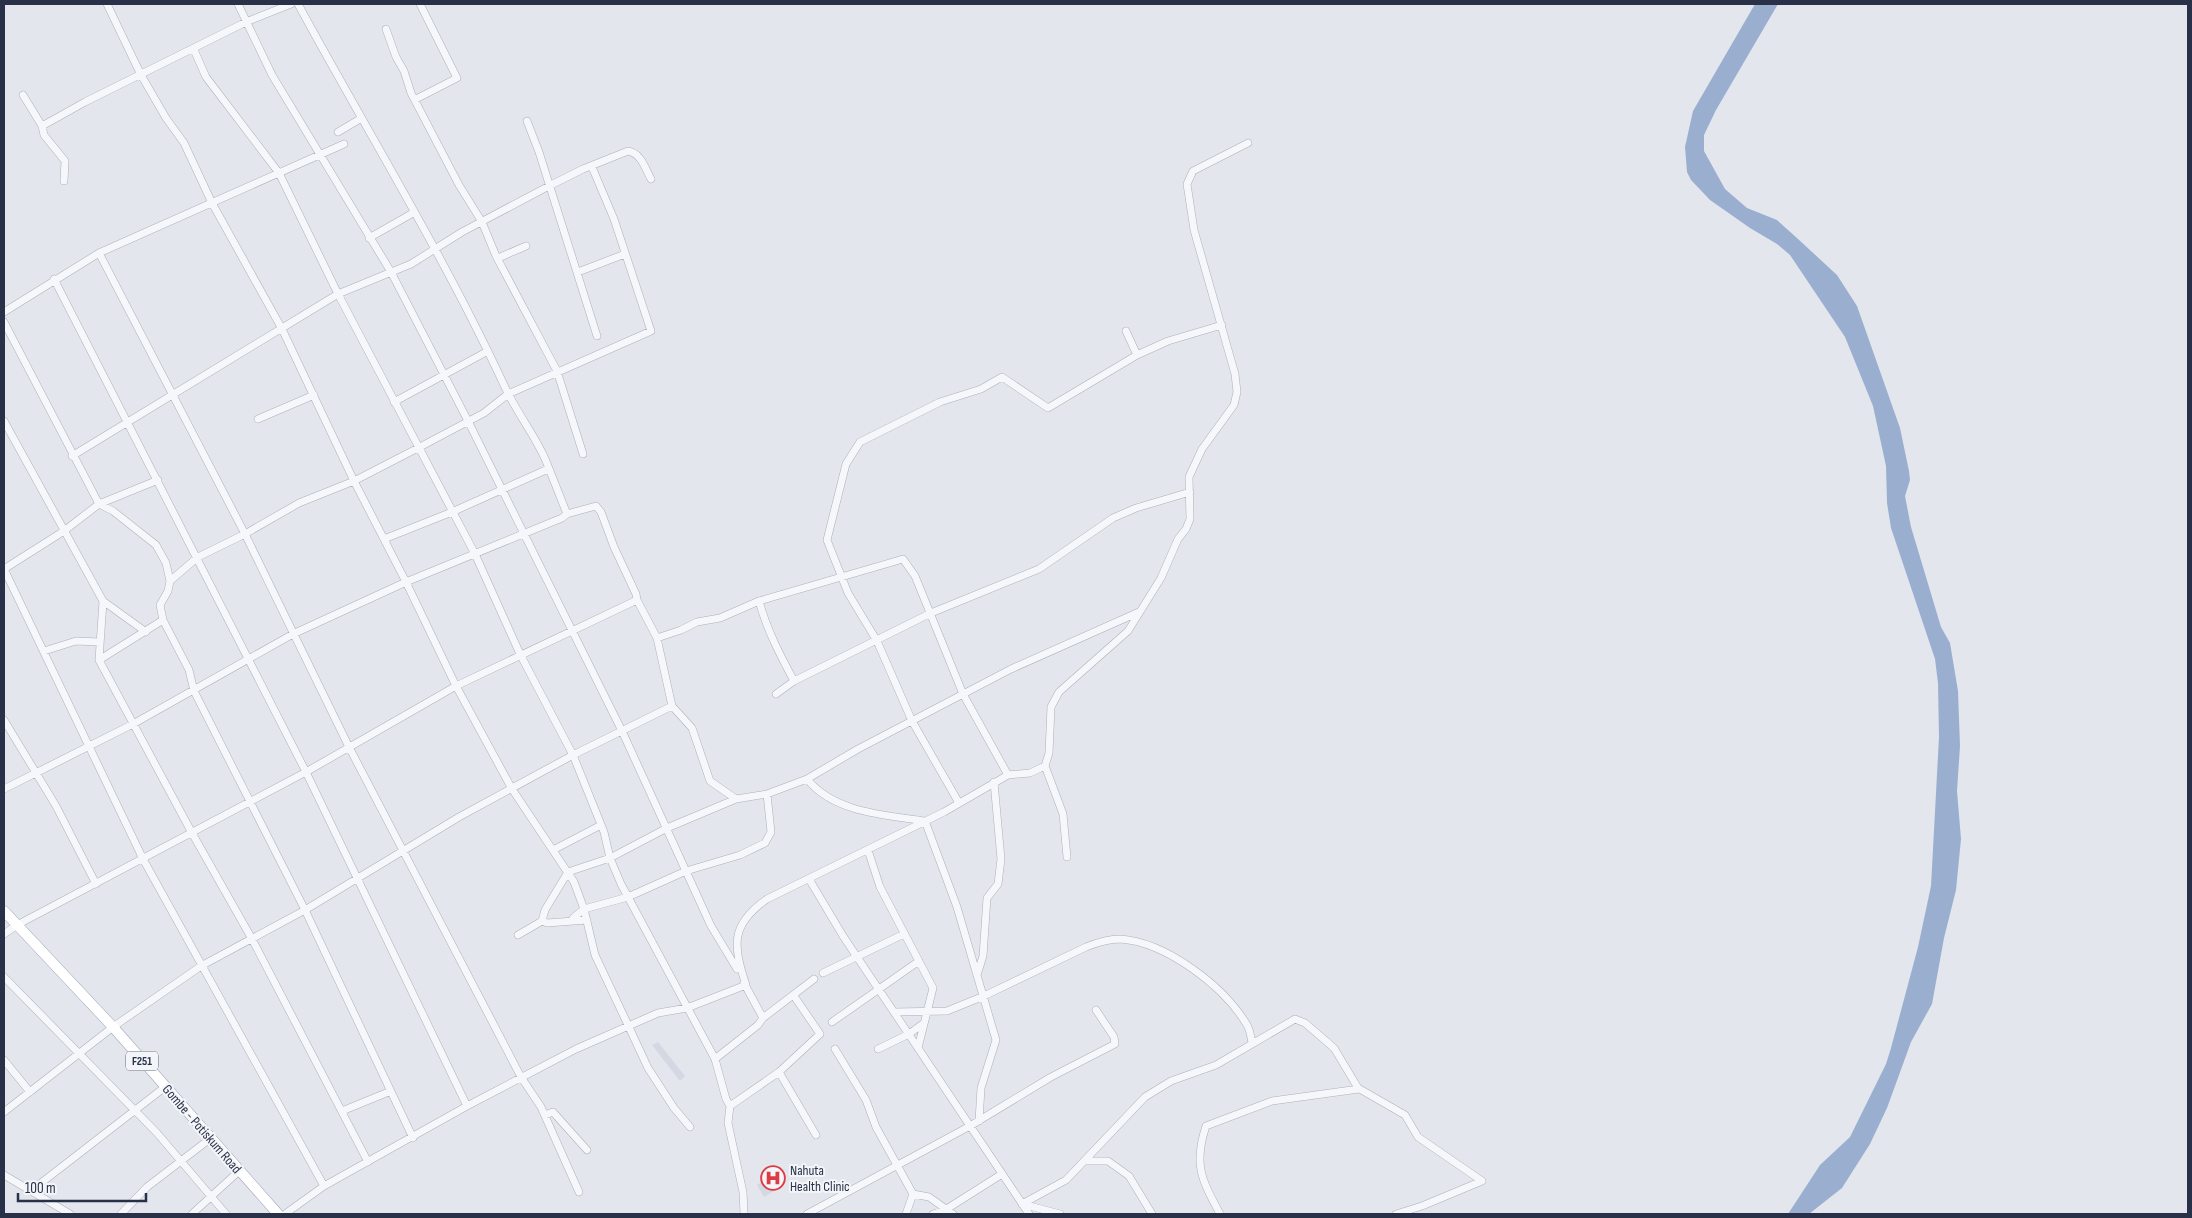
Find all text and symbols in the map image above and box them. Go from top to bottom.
road number: F251 [126,1052,158,1070]
street label: Gombe - Potiskum Road [159,1081,245,1177]
place label: Nahuta Health Clinic [790,1162,850,1195]
hospital icon: Nahuta Health Clinic [760,1165,786,1191]
scale bar [18,1170,145,1202]
text: 100 m [25,1179,56,1198]

